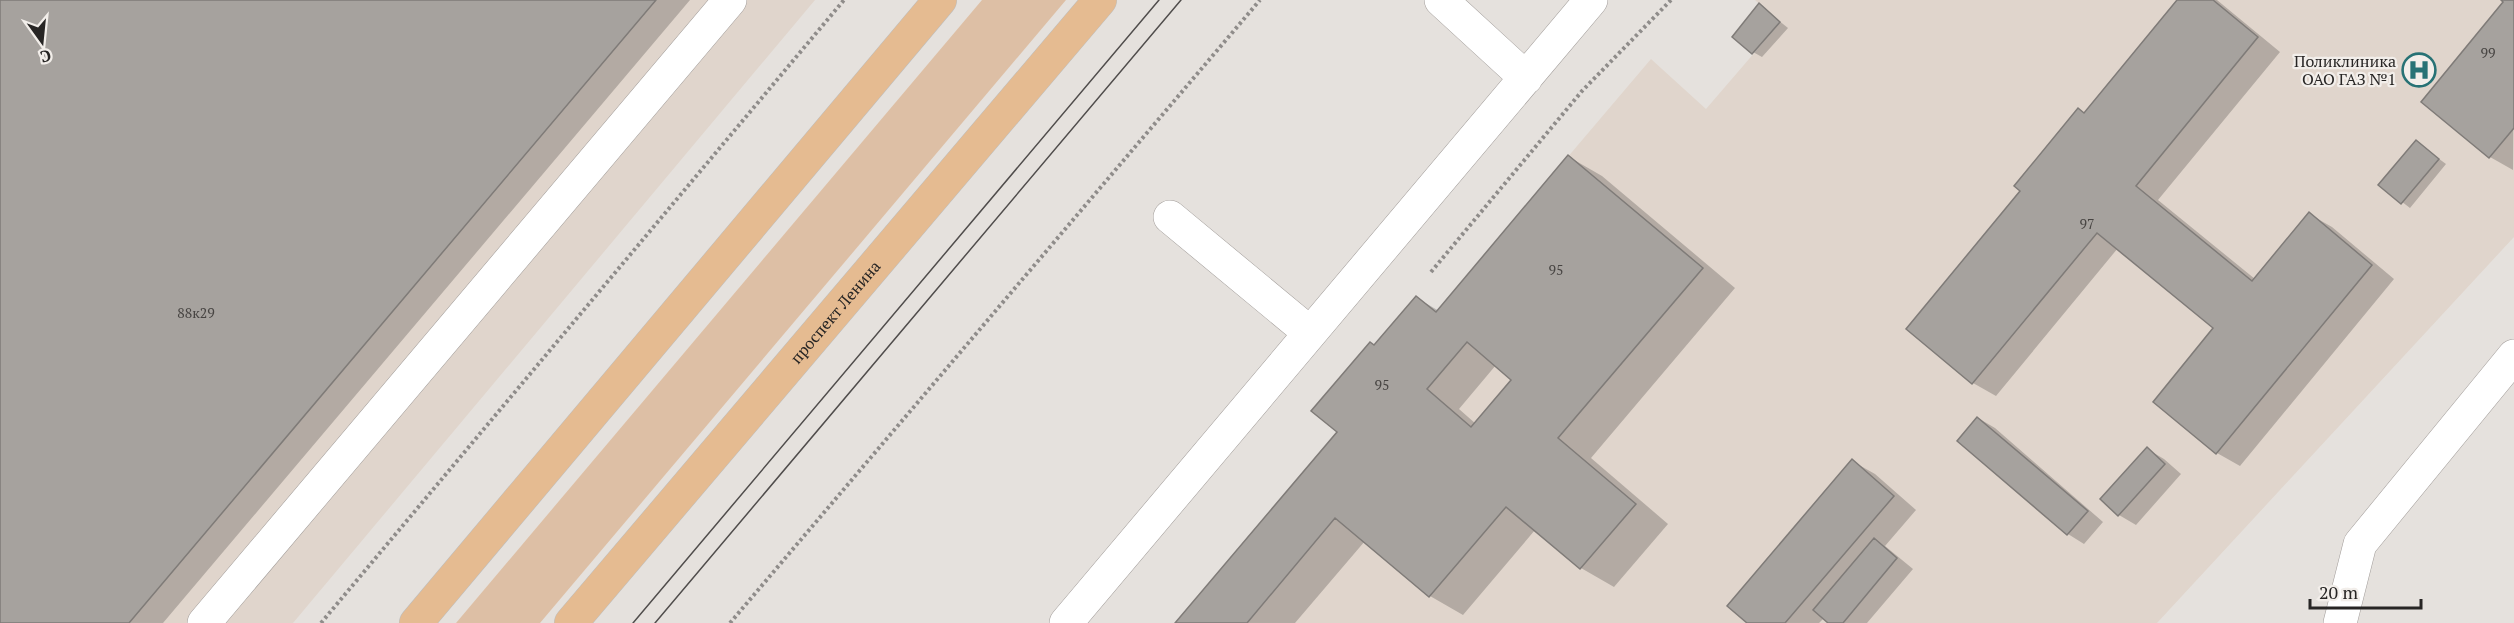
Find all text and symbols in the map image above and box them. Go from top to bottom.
north arrow [12,12,72,72]
house number: 99 [2481,43,2495,62]
text: С [38,45,54,68]
place label: Поликлиника ОАО ГАЗ №1 [2294,50,2396,90]
hospital icon: Поликлиника ОАО ГАЗ №1 [2401,52,2437,88]
house number: 97 [2080,214,2094,233]
street label: проспект Ленина [785,256,885,368]
house number: 95 [1549,260,1563,279]
house number: 88к29 [177,303,215,322]
house number: 95 [1375,375,1389,394]
scale bar [2310,572,2421,610]
text: 20 m [2319,580,2359,604]

